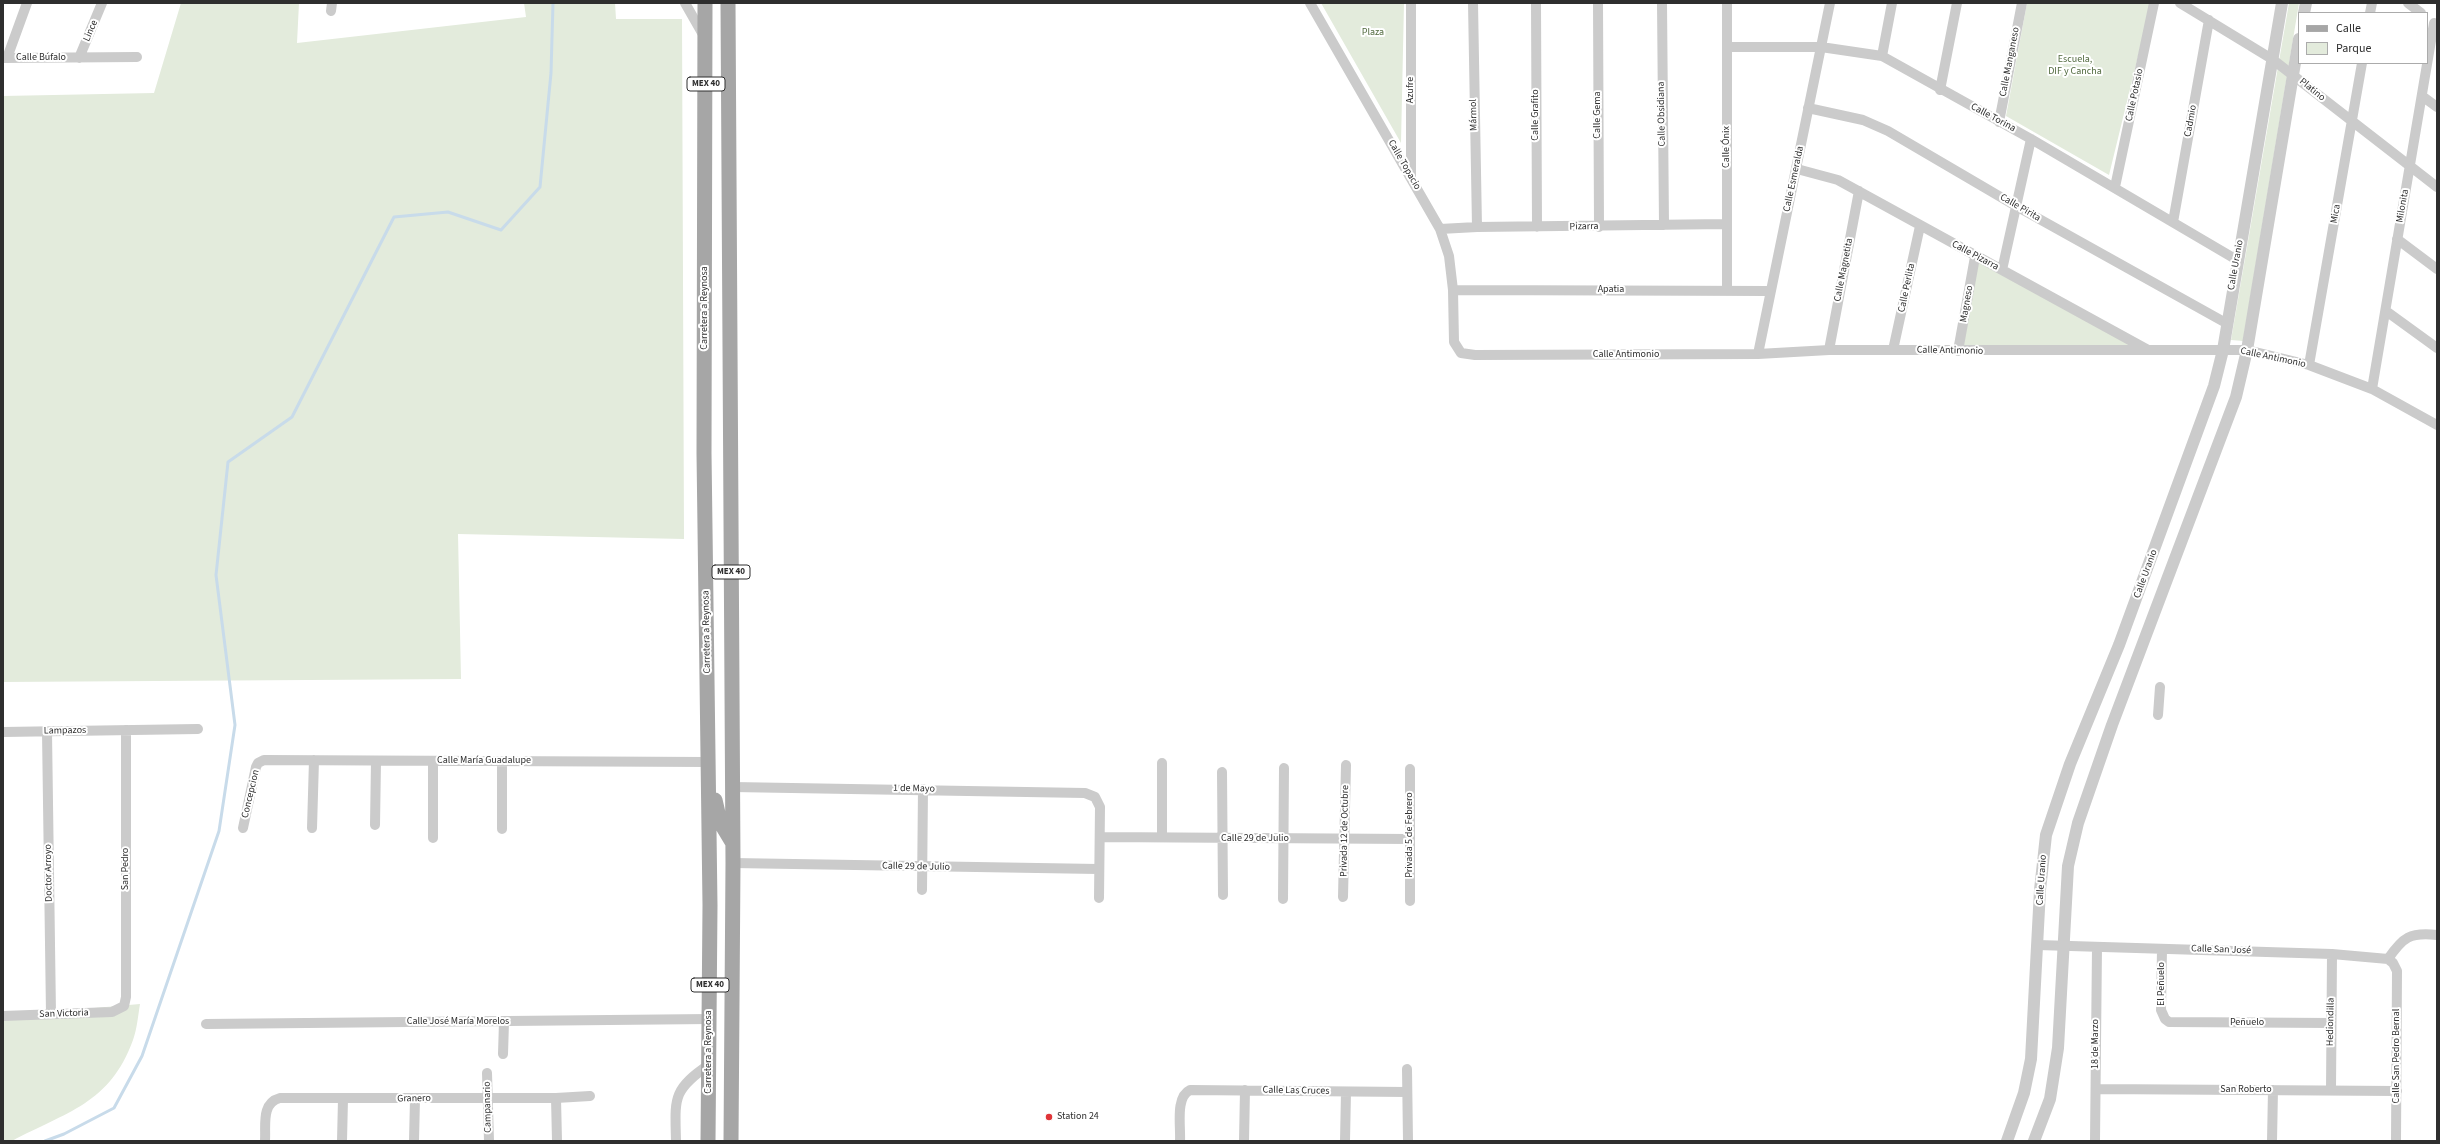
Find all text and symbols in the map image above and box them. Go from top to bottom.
legend [2298,12,2428,64]
street label: Lince [81,18,101,44]
text: Calle [2336,20,2361,37]
street label: Calle Manganeso [1997,26,2023,98]
park label: Plaza [1362,27,1384,39]
text: Parque [2336,40,2372,57]
street label: Calle Búfalo [16,52,66,64]
park label: Escuela, DIF y Cancha [2048,54,2102,78]
street label: Calle Potasio [2124,67,2146,123]
street label: Platino [2297,76,2327,104]
road number: MEX 40 [687,77,725,91]
street label: Azufre [1405,77,1417,103]
street label: Calle Obsidiana [1655,81,1669,147]
street label: Calle Grafito [1530,89,1542,141]
street label: Calle Gema [1592,91,1604,139]
street label: Mármol [1468,99,1480,131]
street label: Calle Torina [1968,101,2018,135]
street label: Cadmio [2182,104,2200,138]
street label: Calle Ónix [1721,126,1733,168]
street label: Calle Topacio [1385,138,1423,192]
street label: Calle Esmeralda [1781,145,1807,213]
street label: Milonita [2394,188,2412,224]
street label: Calle Pirita [1997,192,2043,224]
street label: Mica [2328,203,2344,225]
street label: Pizarra [1569,221,1599,233]
street label: Calle Magnetita [1832,237,1856,303]
street label: Calle Pizarra [1949,239,2001,273]
street label: Calle Uranio [2226,239,2246,291]
street label: Calle Perlita [1896,262,1918,314]
street label: Carretera a Reynosa [699,266,711,350]
street label: Apatia [1598,284,1624,296]
street label: Magneso [1958,285,1976,323]
street label: Calle Antimonio [1917,344,1983,358]
street label: Calle Antimonio [2239,345,2307,371]
street label: Calle Antimonio [1593,349,1659,361]
street label: Calle Uranio [2132,548,2160,600]
road number: MEX 40 [712,565,750,579]
street label: Carretera a Reynosa [700,590,714,674]
street label: Lampazos [44,725,86,737]
street label: Calle María Guadalupe [437,755,531,767]
street label: Concepcion [240,769,262,819]
street label: 1 de Mayo [893,783,935,795]
street label: Privada 12 de Octubre [1338,785,1352,877]
street label: Privada 5 de Febrero [1404,792,1416,878]
street label: Calle 29 de Julio [1221,833,1289,845]
street label: Doctor Arroyo [42,844,56,902]
street label: San Pedro [120,848,132,890]
street label: Calle Uranio [2034,854,2050,906]
street label: Calle 29 de Julio [882,860,950,874]
street label: Calle San José [2191,943,2251,957]
street label: El Peñuelo [2156,962,2168,1006]
road number: MEX 40 [691,978,729,992]
street label: Hediondilla [2325,998,2337,1046]
street label: San Victoria [39,1007,89,1021]
street label: Calle San Pedro Bernal [2391,1009,2403,1103]
street label: Carretera a Reynosa [703,1010,715,1094]
street label: Calle José María Morelos [407,1016,509,1028]
street label: Peñuelo [2230,1017,2264,1029]
street label: 18 de Marzo [2090,1019,2102,1069]
street label: Campanario [482,1081,494,1133]
street label: Calle Las Cruces [1262,1084,1330,1098]
street label: San Roberto [2220,1084,2272,1096]
street label: Granero [397,1093,431,1105]
place label: Station 24 [1057,1111,1099,1123]
marker: Station 24 [1044,1112,1054,1122]

